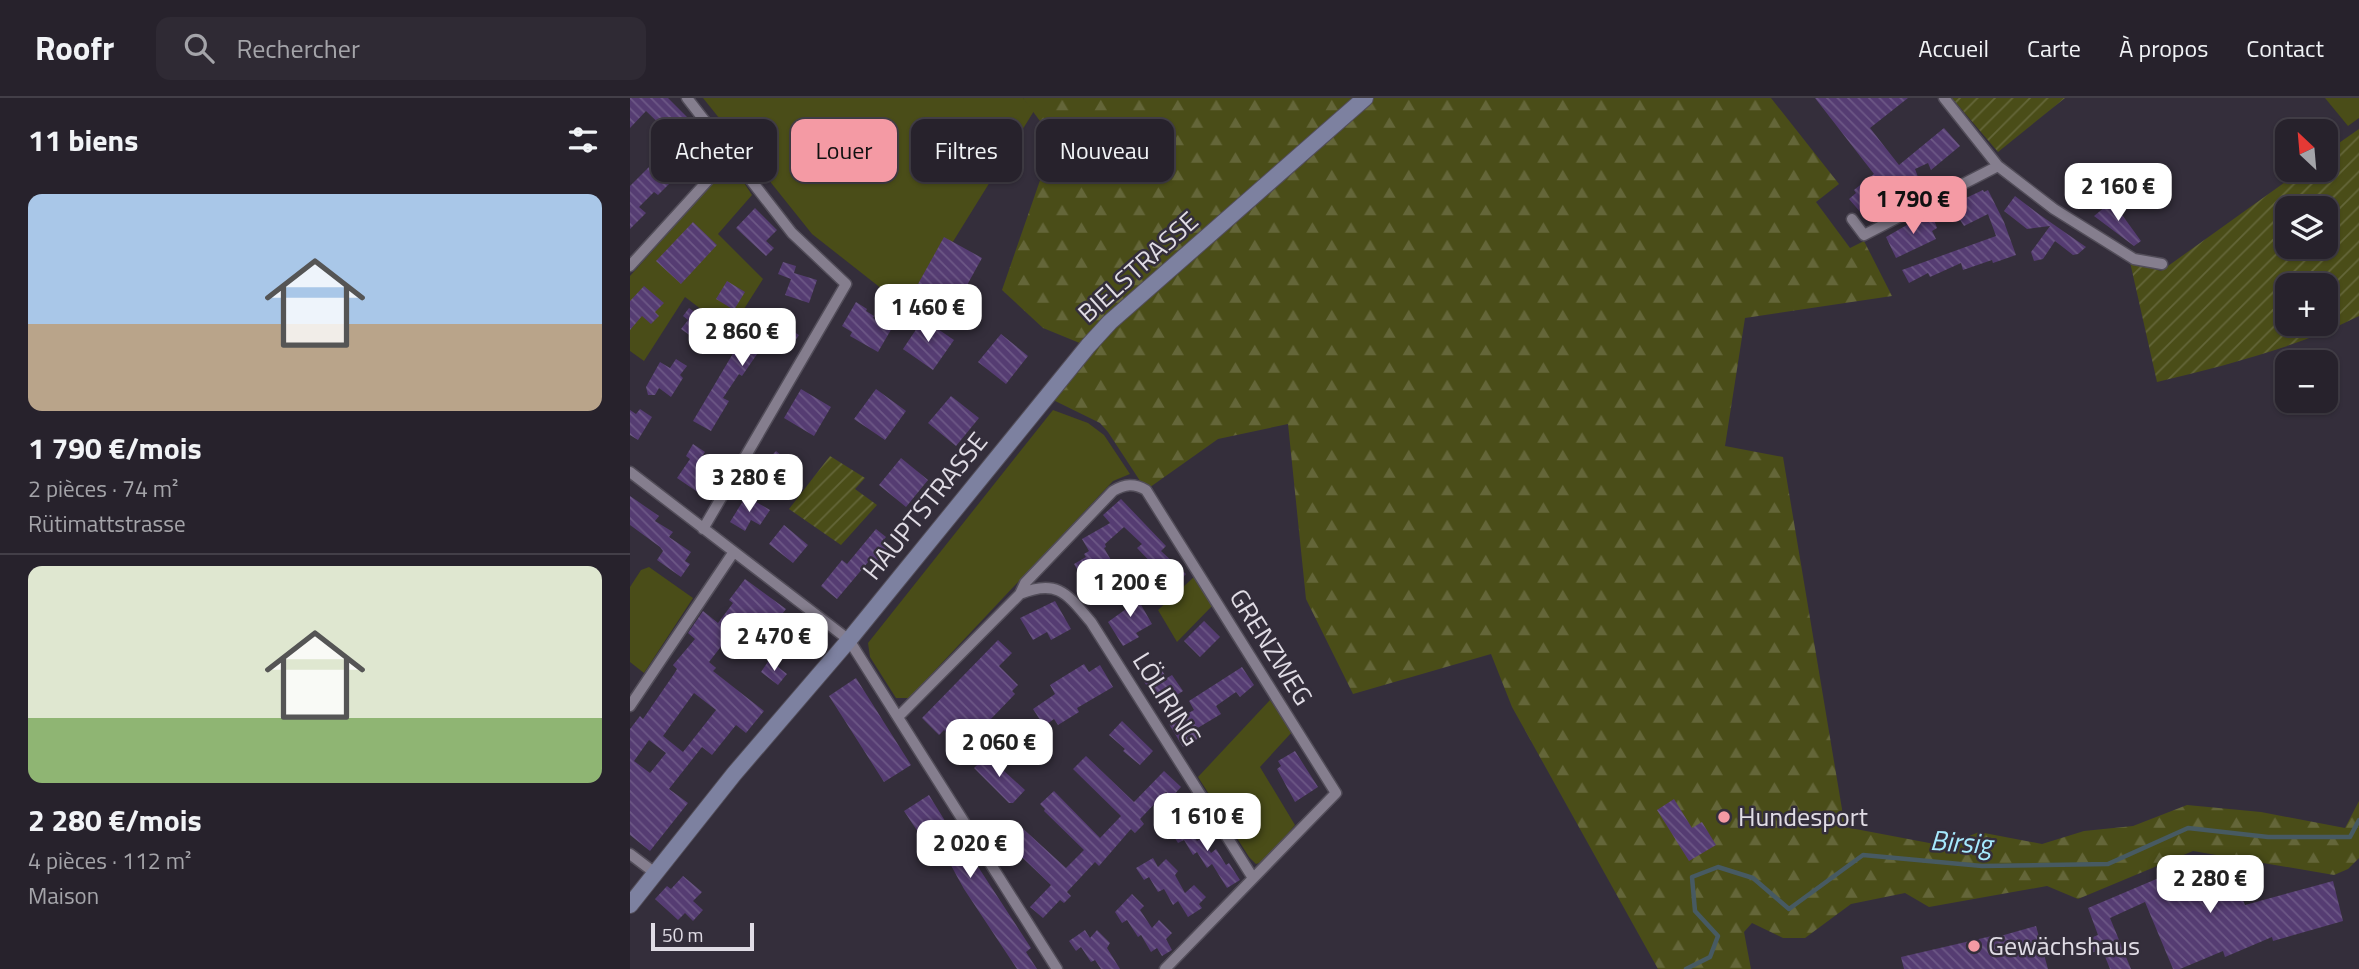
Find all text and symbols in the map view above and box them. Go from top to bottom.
search box [156,17,646,80]
text: Roofr [35,23,114,73]
icon: search [180,29,218,67]
text: Rechercher [236,29,360,68]
text: Accueil [1918,30,1989,66]
text: Carte [2027,30,2081,66]
text: À propos [2119,30,2208,66]
text: Contact [2246,30,2324,66]
text: 11 biens [28,117,138,163]
chip: Acheter [651,119,777,182]
chip: Louer [791,119,897,182]
chip: Filtres [911,119,1022,182]
chip: Nouveau [1036,119,1174,182]
north arrow [2275,119,2338,182]
map controls [2275,119,2338,413]
icon: filters [564,121,602,159]
pin: 2 160 € [2053,164,2183,223]
text: 2 160 € [2081,168,2155,203]
pin: 1 790 € [1848,176,1978,236]
text: 1 790 € [1876,181,1950,216]
button: layers [2275,196,2338,259]
street label: BIELSTRASSE [1069,202,1207,332]
icon: home [252,240,378,366]
button: + [2275,273,2338,336]
pin: 1 460 € [863,285,993,344]
text: 1 460 € [891,289,965,324]
pin: 2 860 € [677,308,807,368]
text: 2 860 € [705,313,779,348]
button: − [2275,350,2338,413]
street label: HAUPTSTRASSE [853,423,996,588]
text: 1 790 €/mois [28,425,202,471]
pin: 3 280 € [684,454,814,514]
text: 3 280 € [712,459,786,494]
text: 2 pièces · 74 m² [28,471,179,506]
text: Rütimattstrasse [28,506,186,541]
pin: 1 200 € [1065,560,1195,619]
text: 1 200 € [1093,564,1167,599]
street label: GRENZWEG [1220,581,1323,713]
icon: home [252,612,378,738]
pin: 2 470 € [709,614,839,673]
text: 2 470 € [737,618,811,653]
street label: LÖLIRING [1123,644,1212,753]
pin: 2 060 € [934,720,1064,779]
text: 2 060 € [962,724,1036,759]
pin: 1 610 € [1142,794,1272,853]
text: 2 280 €/mois [28,797,202,843]
place label: Hundesport [1738,797,1868,836]
text: 1 610 € [1170,798,1244,833]
marker: Hundesport [1716,809,1732,825]
water label: Birsig [1929,818,1996,865]
pin: 2 020 € [905,820,1035,880]
text: 2 020 € [933,825,1007,860]
text: 4 pièces · 112 m² [28,843,191,878]
pin: 2 280 € [2145,856,2275,915]
text: 2 280 € [2173,860,2247,895]
text: Maison [28,878,99,913]
scale bar [651,920,754,952]
text: 50 m [662,920,703,949]
place label: Gewächshaus [1988,926,2140,965]
marker: Gewächshaus [1966,938,1982,954]

